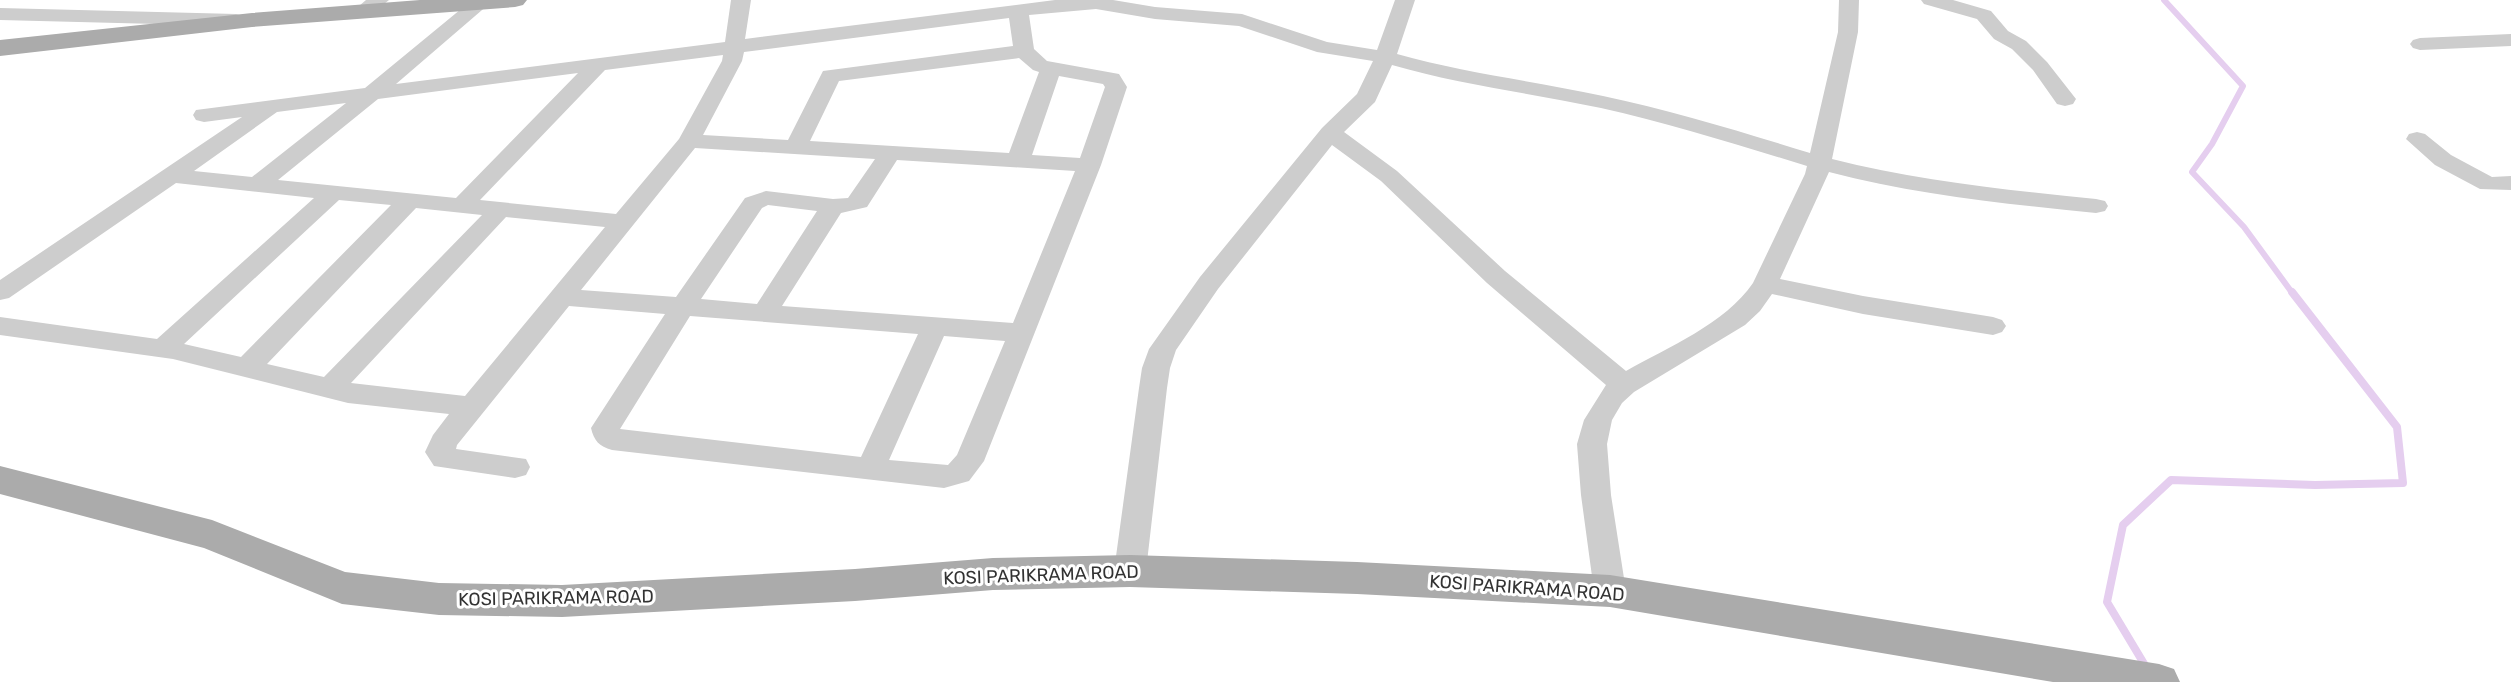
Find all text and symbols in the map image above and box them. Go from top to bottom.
street label: KOSI PARIKRAMA ROAD [943,561,1139,589]
street label: KOSI PARIKRAMA ROAD [1429,570,1625,606]
street label: KOSI PARIKRAMA ROAD [458,585,654,611]

